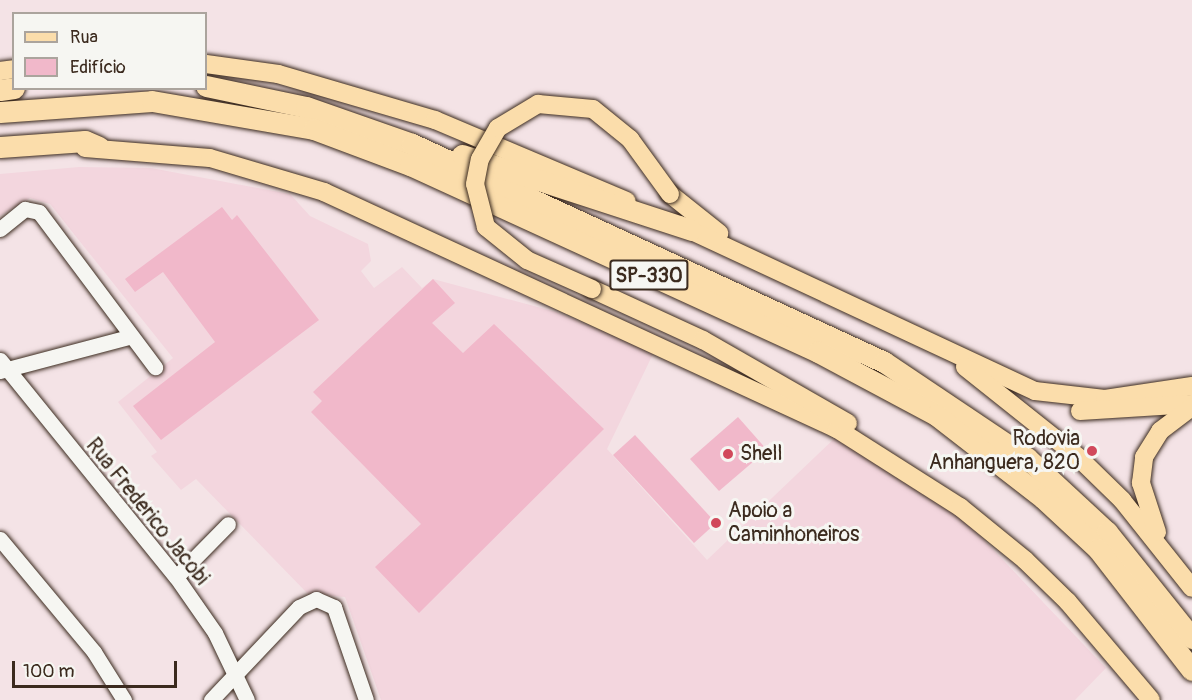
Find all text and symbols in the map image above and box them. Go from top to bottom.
legend [12,12,207,90]
text: Rua [70,26,98,49]
text: Edifício [70,56,126,79]
road number: SP-330 [608,258,690,292]
place label: Rodovia Anhanguera, 820 [929,426,1080,476]
street label: Rua Frederico Jacobi [80,434,214,590]
place label: Shell [740,441,782,467]
marker: Rodovia Anhanguera, 820 [1085,444,1099,458]
marker: Shell [721,447,735,461]
place label: Apoio a Caminhoneiros [728,498,859,548]
marker: Apoio a Caminhoneiros [709,516,723,530]
scale bar [15,649,180,687]
text: 100 m [23,660,75,683]

